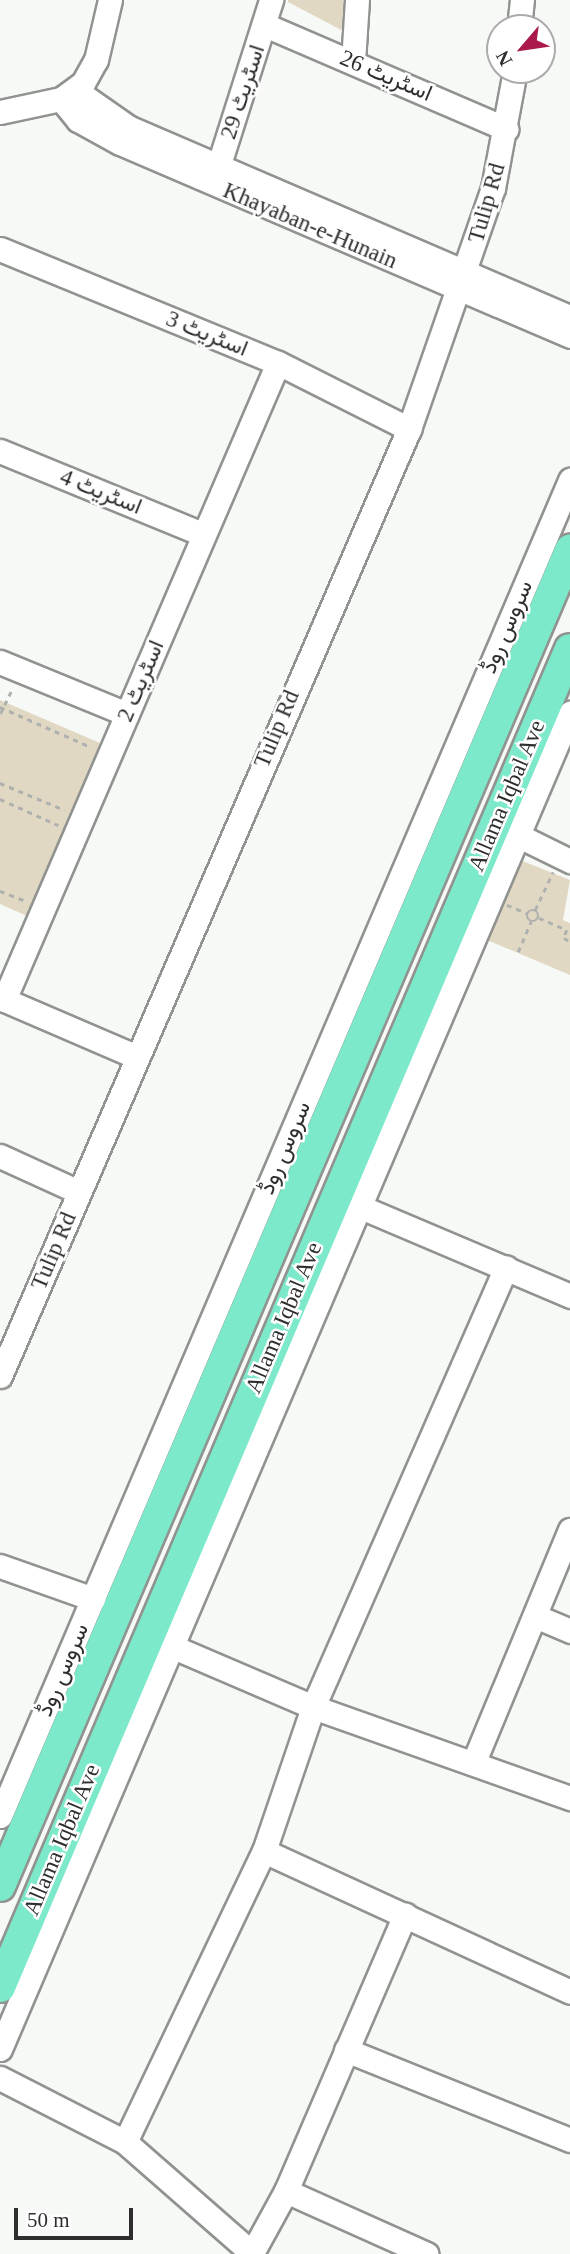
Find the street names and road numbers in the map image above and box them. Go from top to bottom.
street label: اسٹریٹ 29 [215,41,271,143]
street label: اسٹریٹ 26 [336,44,436,108]
street label: Tulip Rd [462,160,512,246]
street label: Khayaban-e-Hunain [219,177,401,275]
street label: اسٹریٹ 3 [162,305,252,363]
street label: اسٹریٹ 4 [56,463,146,521]
street label: سروس روڈ [475,576,539,678]
street label: اسٹریٹ 2 [112,636,170,726]
street label: Tulip Rd [248,686,306,772]
street label: Allama Iqbal Ave [462,716,552,876]
street label: سروس روڈ [253,1097,317,1199]
street label: Tulip Rd [25,1208,83,1294]
street label: Allama Iqbal Ave [239,1238,329,1398]
street label: سروس روڈ [31,1619,95,1721]
street label: Allama Iqbal Ave [17,1760,107,1920]

